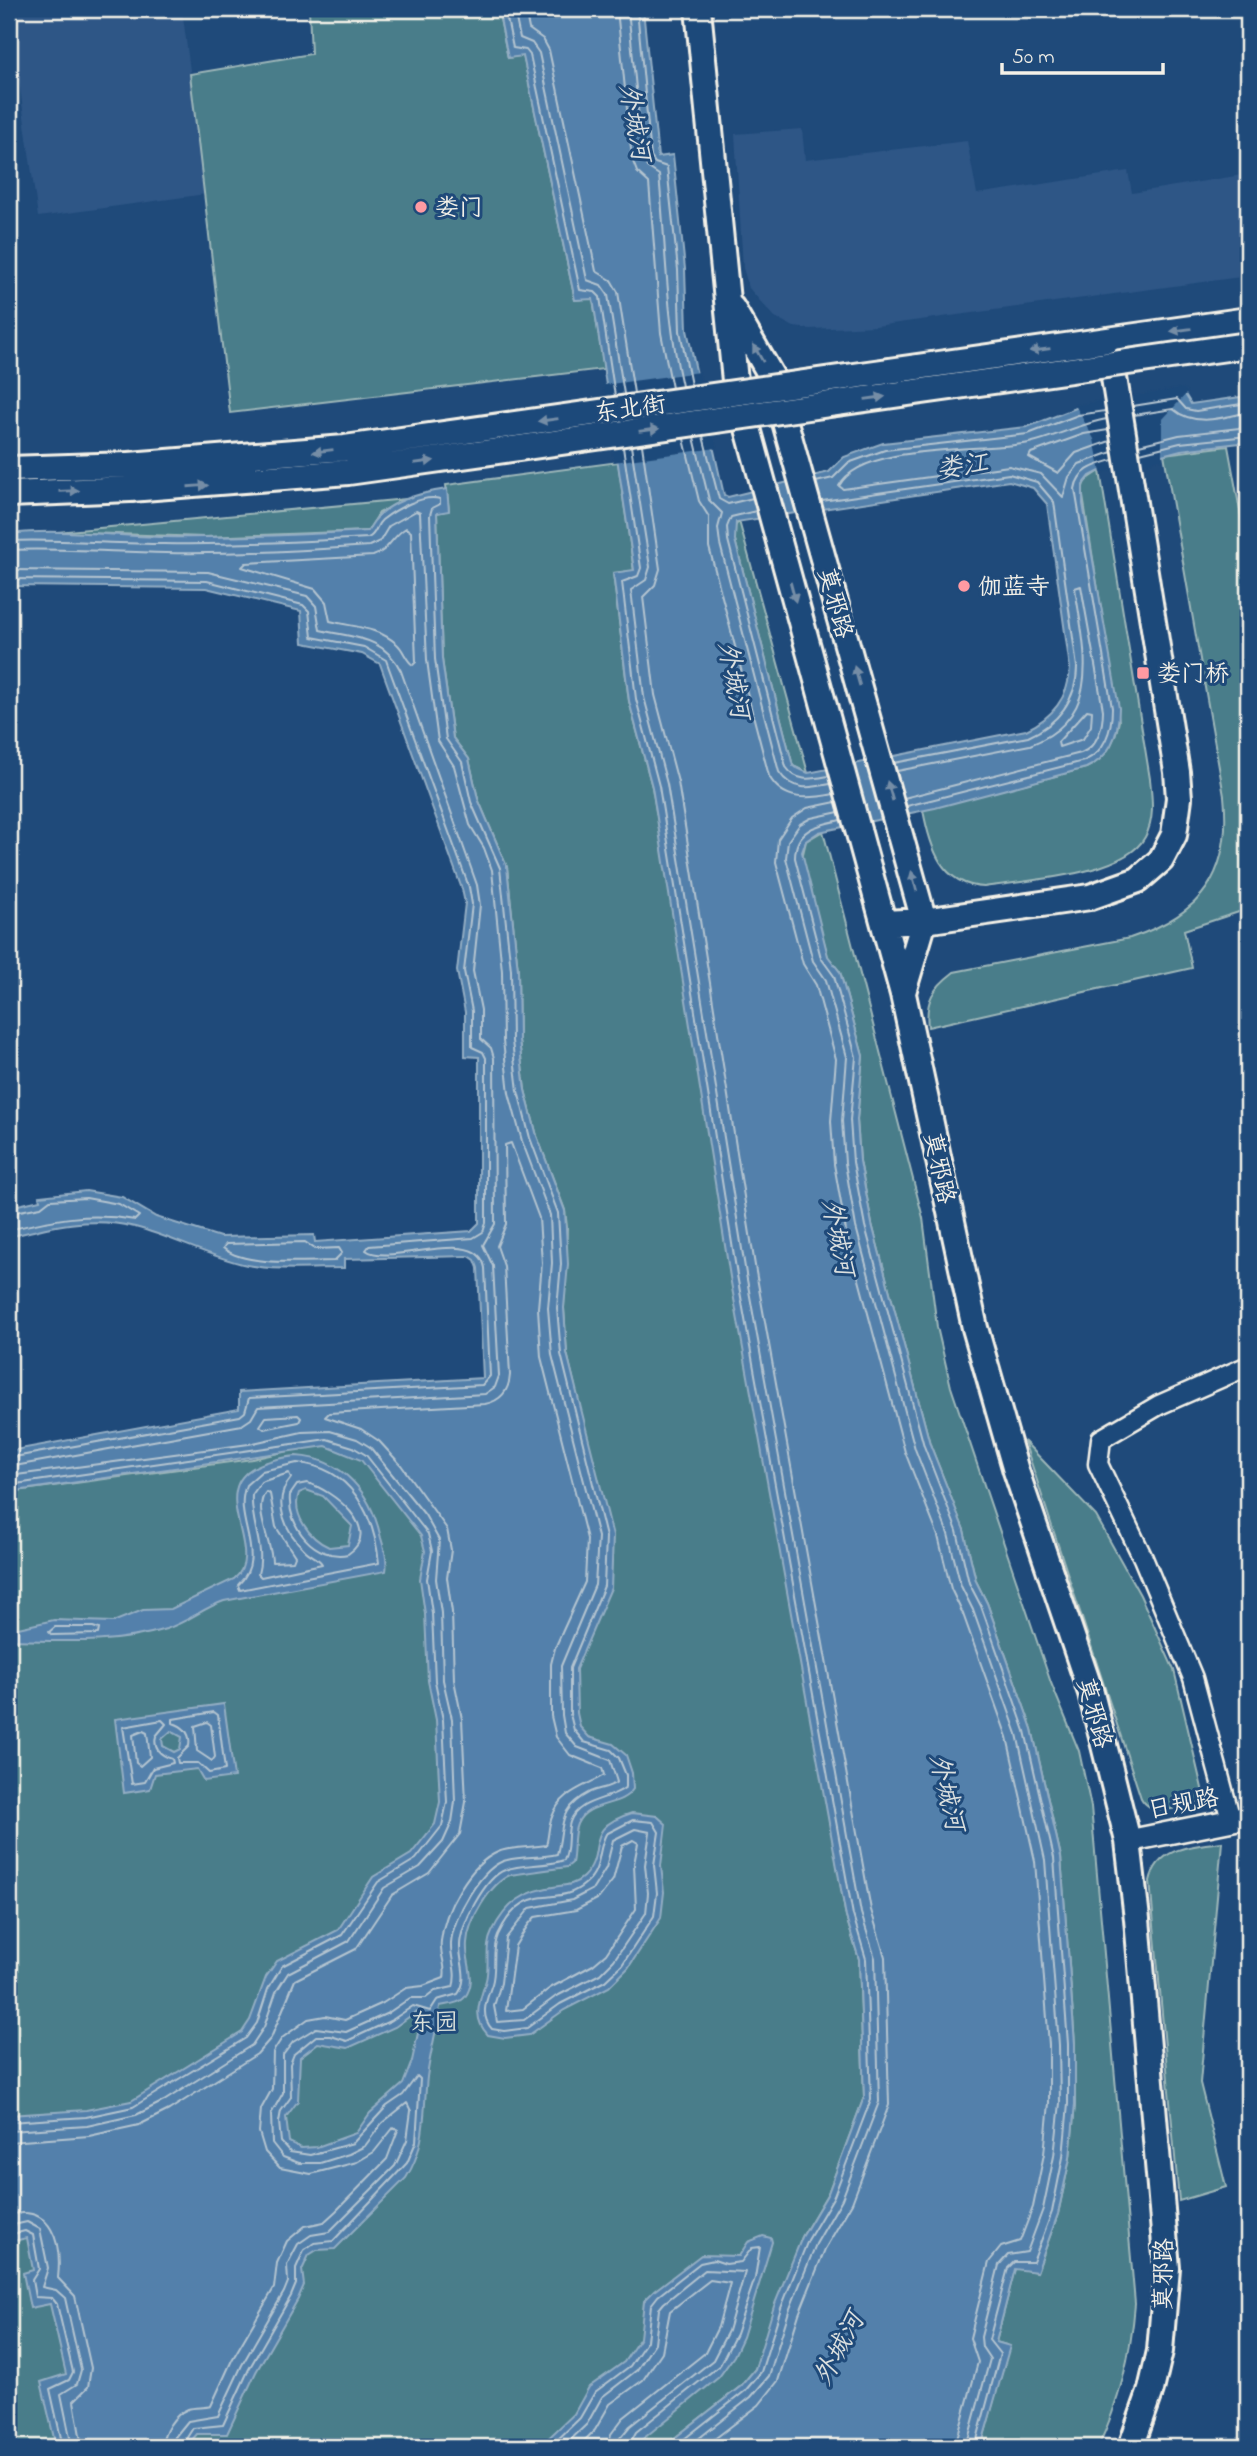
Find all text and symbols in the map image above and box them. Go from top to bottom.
scale bar [1002,32,1162,76]
text: 50 m [1012,43,1055,73]
water label: 外城河 [608,81,659,168]
place label: 娄门 [435,192,483,227]
marker: 娄门 [413,199,429,215]
one-way arrow [1170,325,1192,336]
one-way arrow [752,343,764,362]
one-way arrow [1029,345,1051,356]
street label: 东北街 [592,388,668,433]
one-way arrow [864,392,886,403]
one-way arrow [537,415,559,426]
one-way arrow [639,424,661,435]
water label: 娄江 [934,445,992,491]
one-way arrow [312,446,334,457]
one-way arrow [413,456,435,467]
one-way arrow [187,480,209,491]
one-way arrow [59,485,81,497]
street label: 莫邪路 [807,564,860,643]
place label: 伽蓝寺 [978,571,1050,606]
marker: 伽蓝寺 [956,578,972,594]
one-way arrow [788,581,799,603]
water label: 外城河 [707,639,758,726]
place label: 娄门桥 [1157,658,1229,693]
one-way arrow [851,665,861,686]
marker: 娄门桥 [1135,665,1151,681]
one-way arrow [884,780,894,801]
one-way arrow [908,870,919,892]
street label: 莫邪路 [913,1130,962,1207]
water label: 外城河 [810,1196,863,1283]
street label: 莫邪路 [1066,1674,1119,1753]
water label: 外城河 [918,1750,973,1839]
street label: 日规路 [1145,1781,1222,1830]
park label: 东园 [410,2007,458,2042]
street label: 莫邪路 [1147,2238,1184,2310]
water label: 外城河 [806,2303,878,2393]

